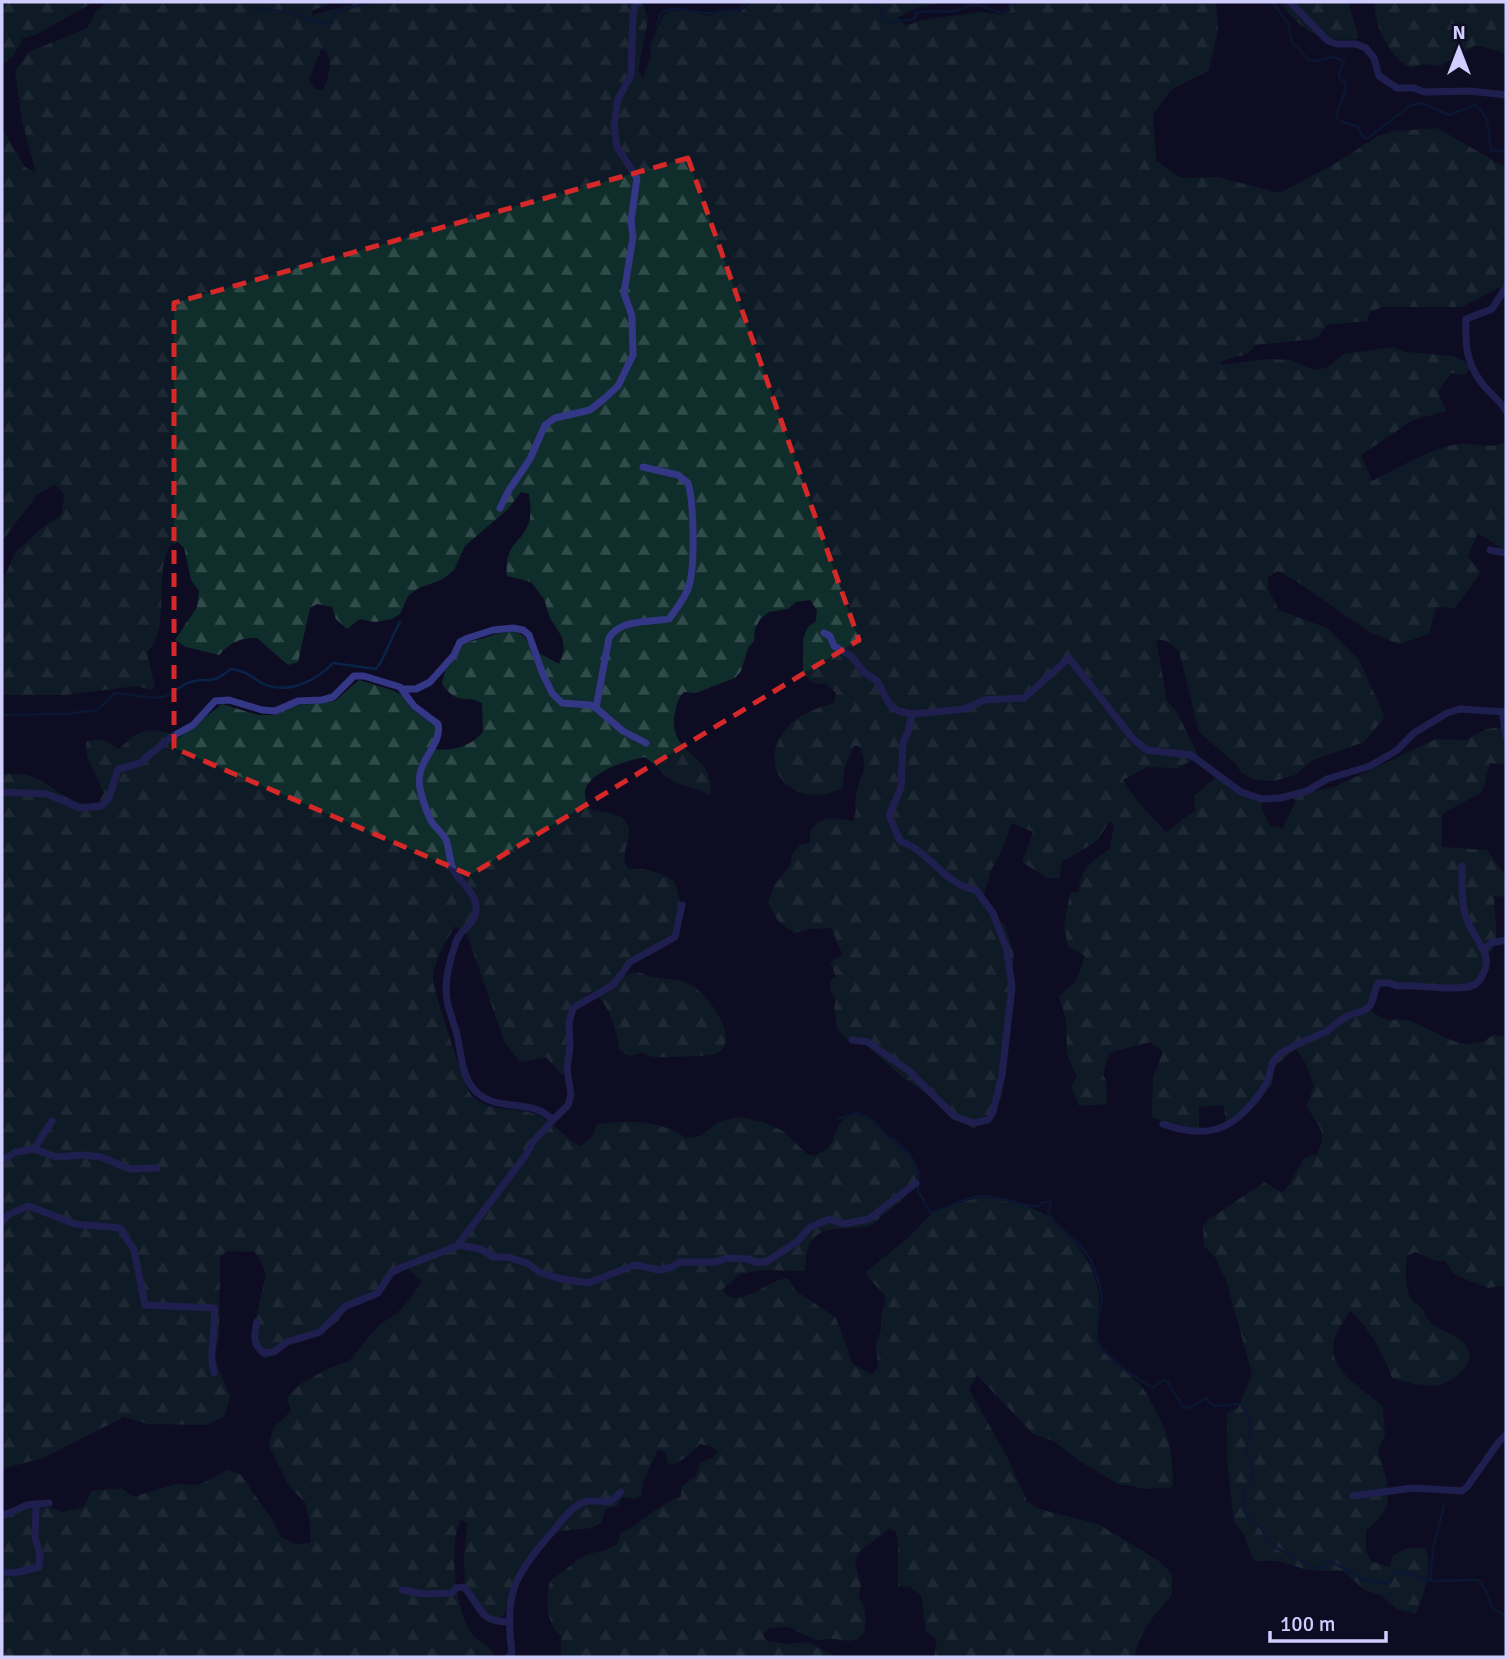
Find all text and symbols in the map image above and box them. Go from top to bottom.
north arrow [1424,14,1494,84]
text: N [1452,21,1466,45]
scale bar [1270,1600,1386,1644]
text: 100 m [1280,1611,1335,1637]

